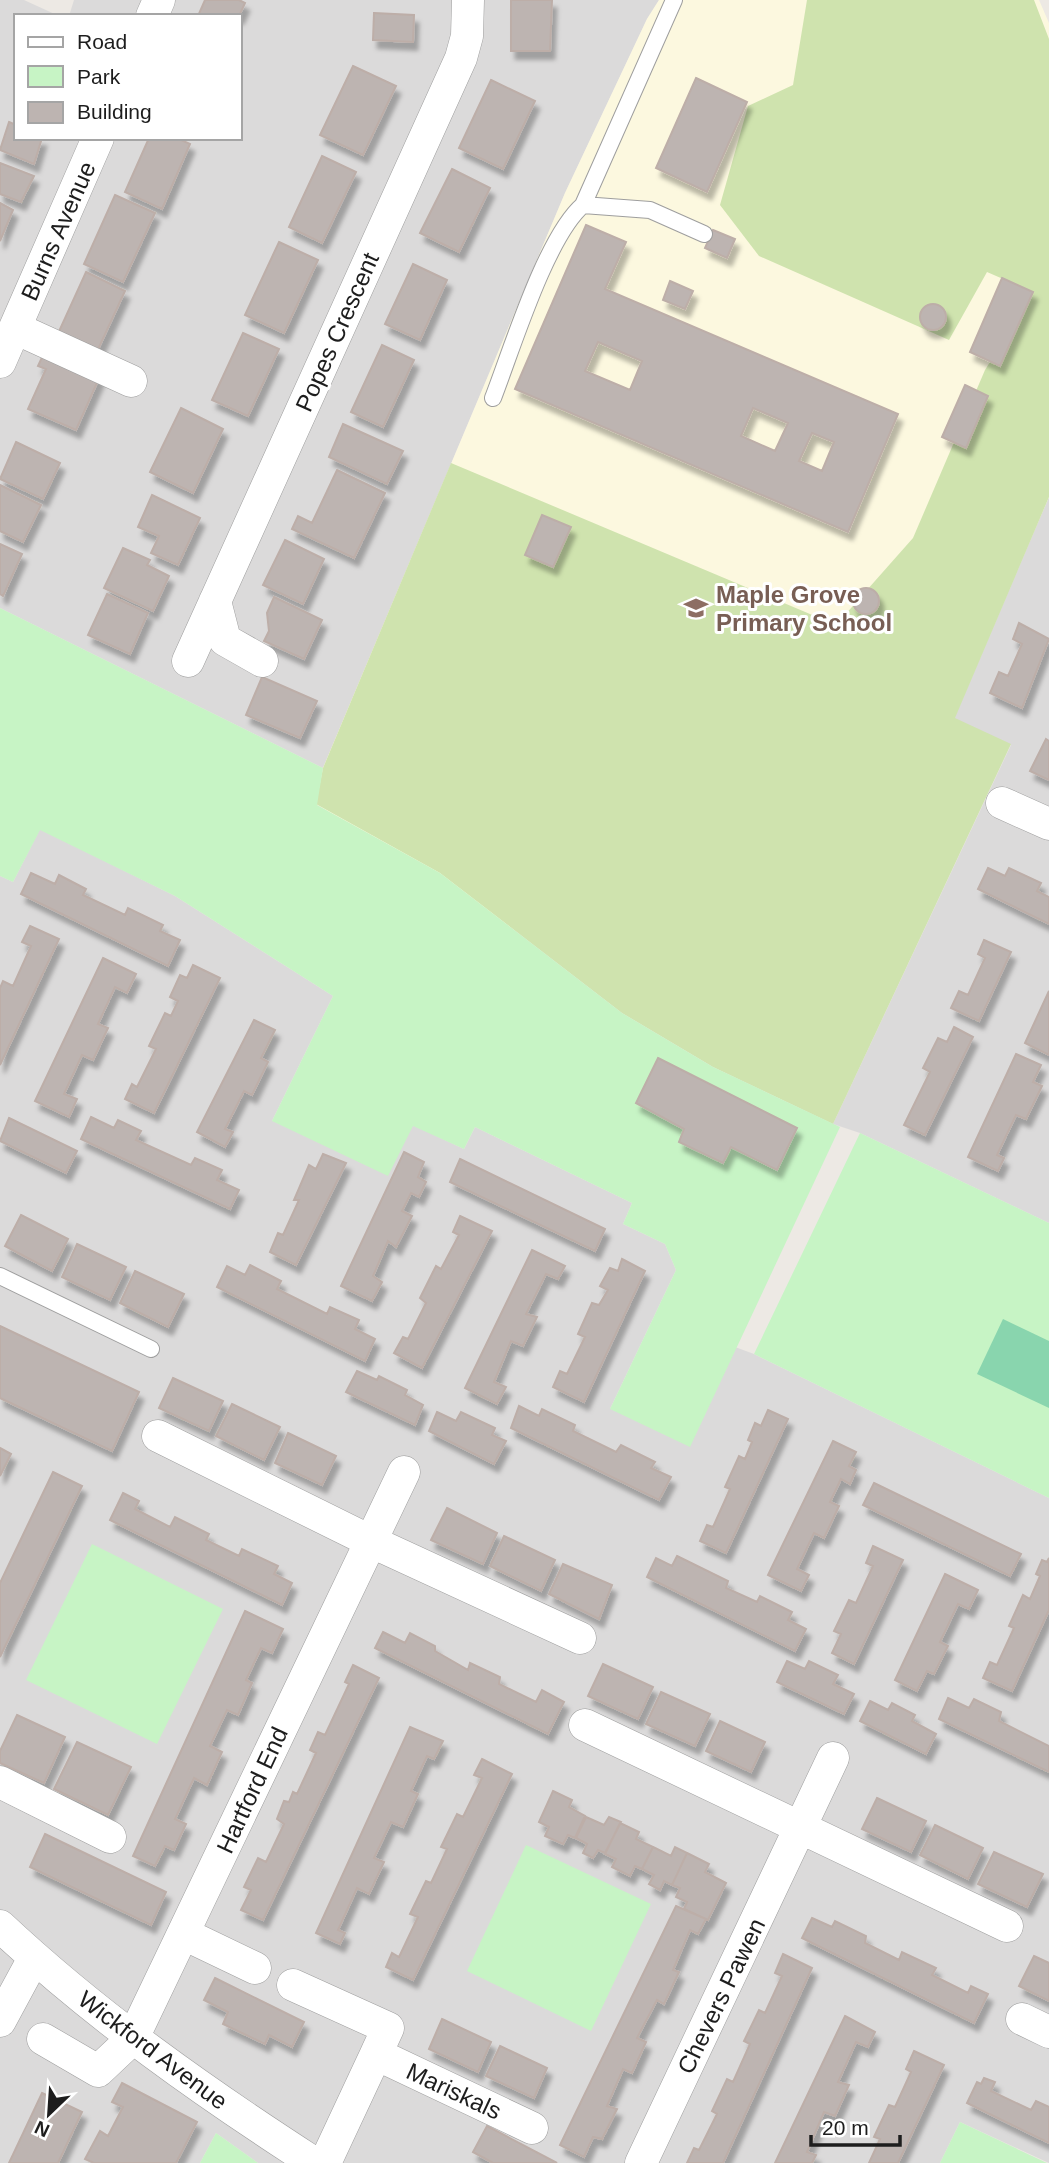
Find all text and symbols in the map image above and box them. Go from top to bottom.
legend [14,14,242,140]
text: Road [77,30,127,53]
text: Park [77,65,121,88]
text: Building [77,100,152,123]
street label: Burns Avenue [15,157,101,305]
street label: Popes Crescent [290,248,384,415]
place label: Maple Grove Primary School [716,581,892,636]
school or university icon: Maple Grove Primary School [682,594,710,622]
street label: Hartford End [211,1723,293,1857]
street label: Chevers Pawen [672,1914,770,2078]
street label: Wickford Avenue [73,1985,233,2115]
street label: Mariskals [402,2057,506,2125]
north arrow [14,2079,84,2149]
scale bar [811,2104,900,2148]
text: 20 m [822,2116,869,2139]
text: N [31,2117,53,2141]

